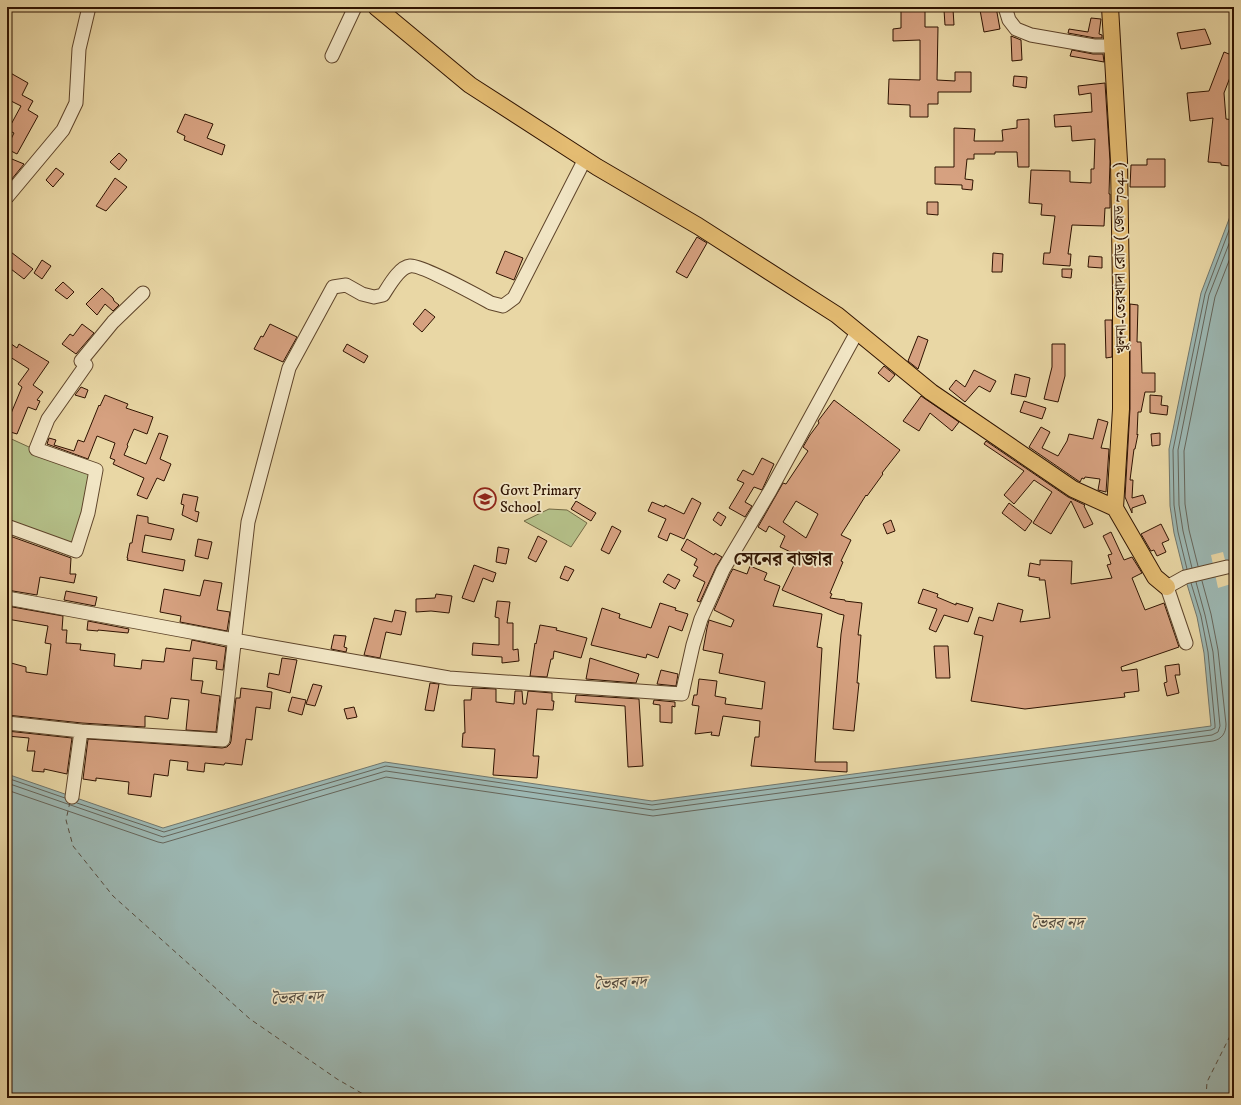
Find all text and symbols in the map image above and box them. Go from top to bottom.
street label: খুলনা-তেরখাদা রোড ( জেড 7042 ) [1109,162,1131,354]
place label: Govt Primary School [500,481,582,517]
school or university icon: Govt Primary School [472,486,498,512]
district label: সেনের বাজার [733,548,834,571]
water label: ভৈরব নদ [1031,913,1086,933]
water label: ভৈরব নদ [593,971,650,994]
water label: ভৈরব নদ [270,986,327,1009]

